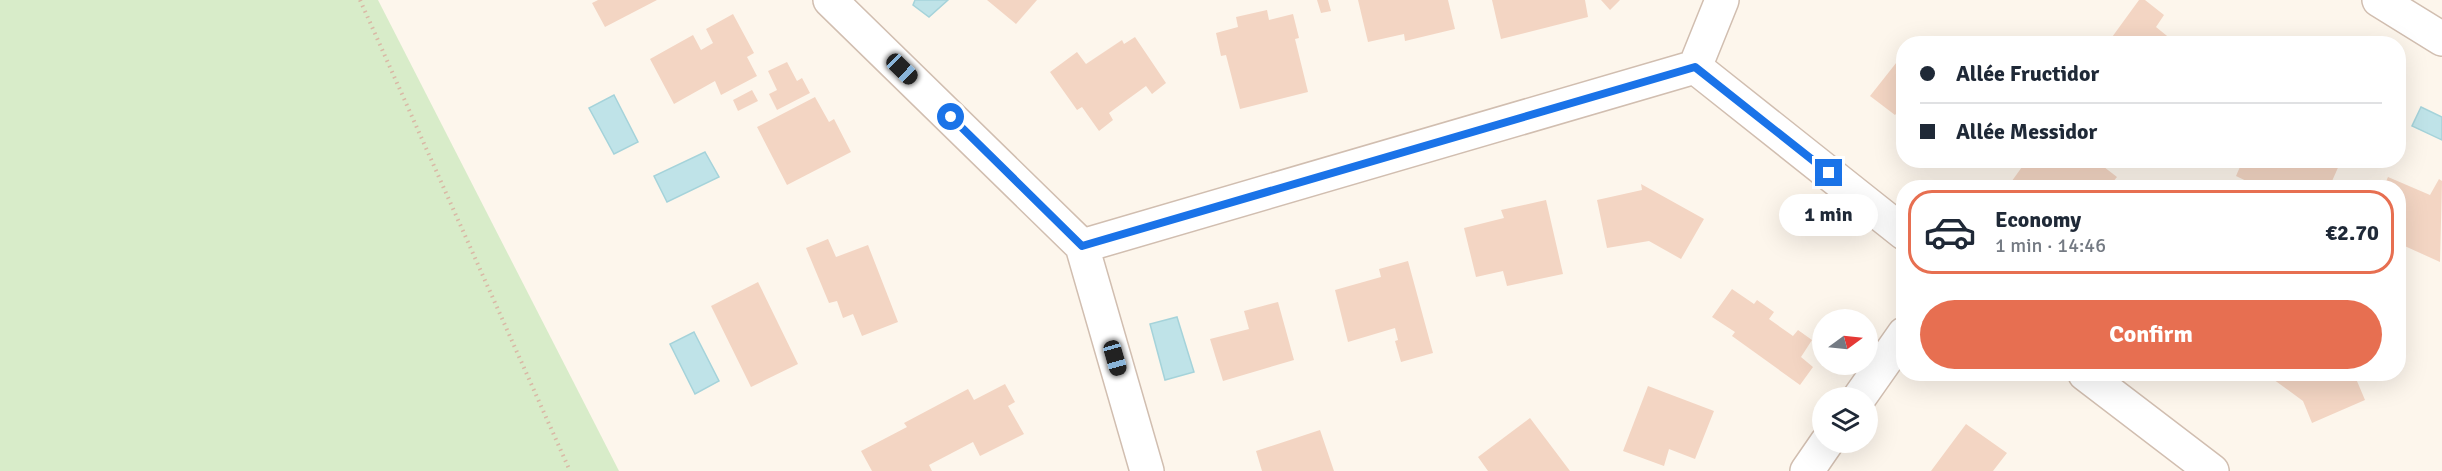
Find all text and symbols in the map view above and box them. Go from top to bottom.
car [883,50,921,88]
text: Allée Fructidor [1956,60,2099,87]
route start [937,103,964,130]
text: Allée Messidor [1956,118,2097,145]
route end [1815,159,1842,186]
callout: 1 min [1780,194,1878,236]
text: 1 min [1804,202,1853,227]
icon: car [1923,205,1977,259]
text: Economy [1995,206,2081,233]
text: €2.70 [2325,219,2379,246]
text: 1 min · 14:46 [1995,233,2106,258]
button: Confirm [1920,300,2382,369]
north arrow [1812,309,1878,375]
map controls [1812,309,1878,453]
car [1101,338,1129,378]
button: layers [1812,387,1878,453]

